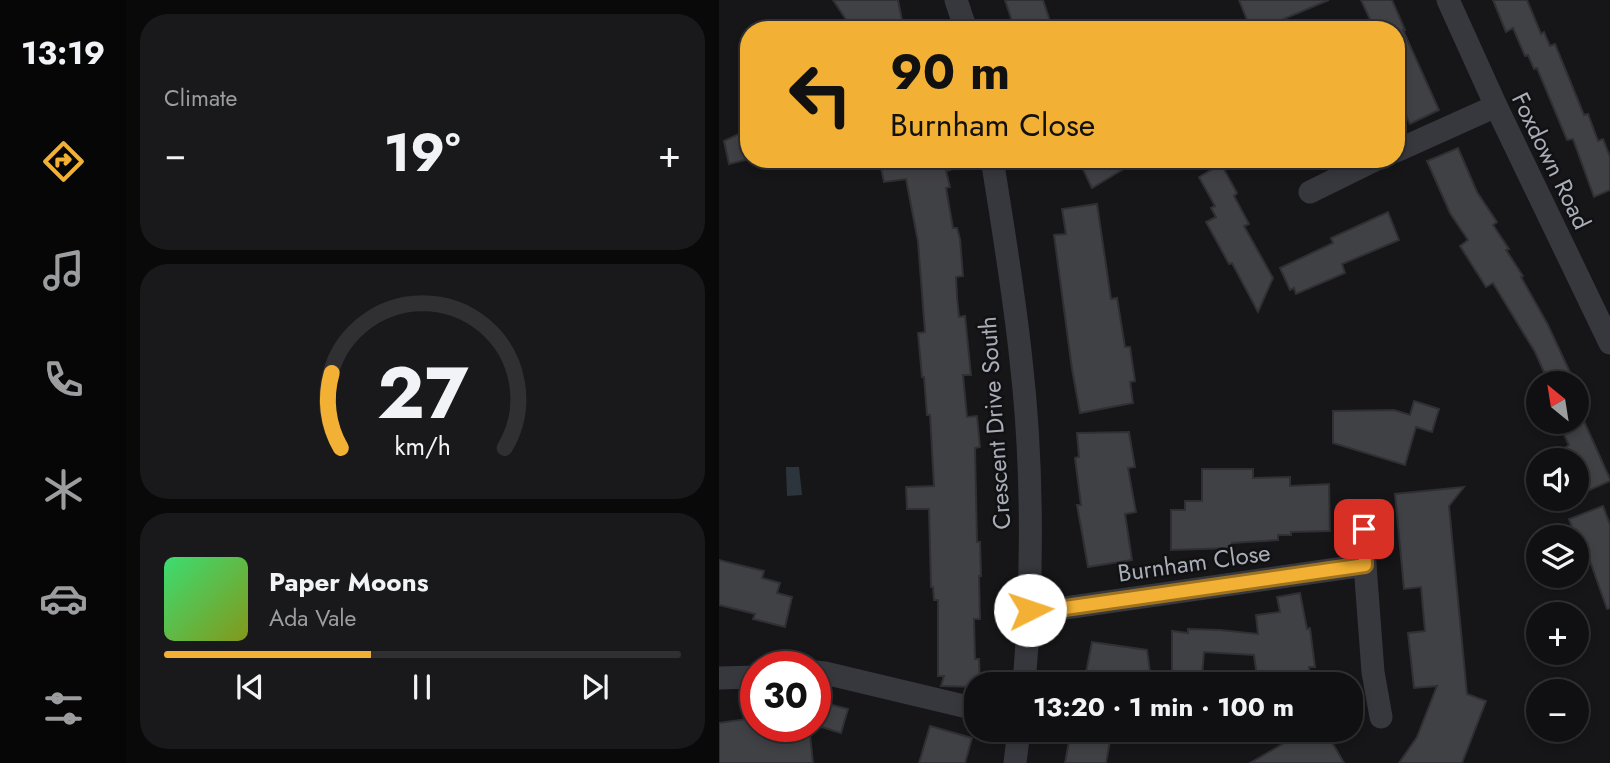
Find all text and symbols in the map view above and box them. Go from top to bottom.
text: 13:19 [21,30,105,76]
text: 90 m [890,37,1010,107]
icon: left [775,49,866,140]
text: Climate [164,81,237,115]
street label: Foxdown Road [1503,86,1600,235]
text: Burnham Close [890,102,1095,148]
text: 19° [384,115,460,191]
text: − [164,126,186,181]
text: + [658,126,681,181]
icon: directions [39,137,88,186]
icon: music [39,246,88,295]
street label: Crescent Drive South [970,315,1019,531]
text: 27 [377,340,468,445]
icon: phone [39,355,88,404]
north arrow [1526,371,1589,434]
map controls [1526,371,1589,742]
text: km/h [394,427,451,463]
button: sound [1526,448,1589,511]
icon: climate [39,465,88,514]
pin [1334,499,1394,559]
icon: arrive [1345,510,1383,548]
button: layers [1526,525,1589,588]
street label: Burnham Close [1115,534,1273,591]
text: Paper Moons [269,563,429,601]
position arrow [993,573,1067,647]
icon: car [39,574,88,623]
text: Ada Vale [269,601,356,635]
button: + [1526,602,1589,665]
speed limit sign: 30 [740,651,831,742]
icon: previous [231,668,269,706]
icon: pause [403,668,441,706]
icon: next [576,668,614,706]
button: − [1526,679,1589,742]
icon: filters [39,684,88,733]
text: 13:20 · 1 min · 100 m [1033,688,1294,726]

